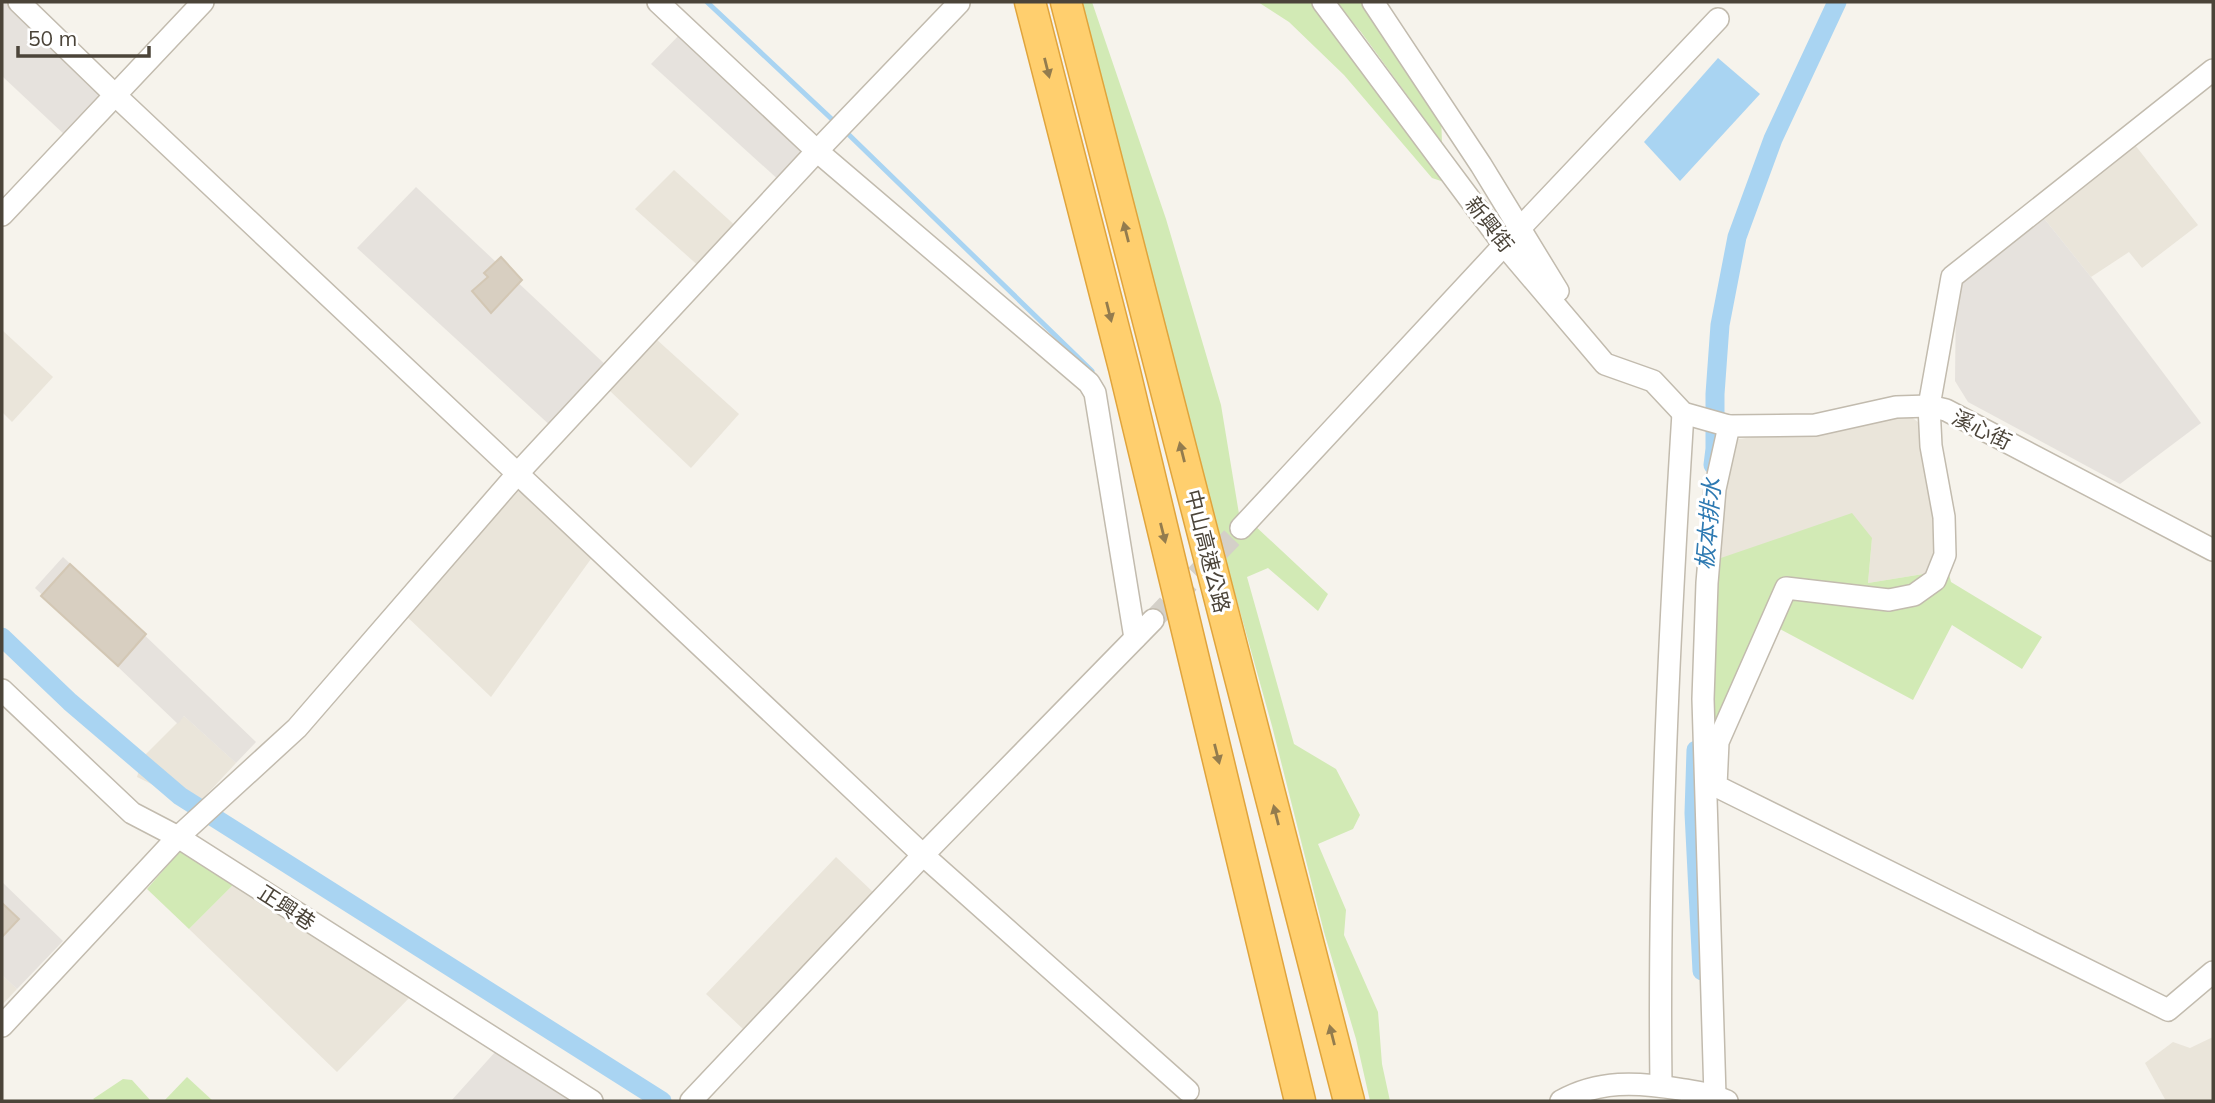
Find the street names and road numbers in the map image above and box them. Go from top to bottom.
street label: 新興街 [1460,191,1520,257]
street label: 溪心街 [1948,404,2016,454]
street label: 中山高速公路 [1180,487,1236,615]
street label: 正興巷 [254,879,320,935]

